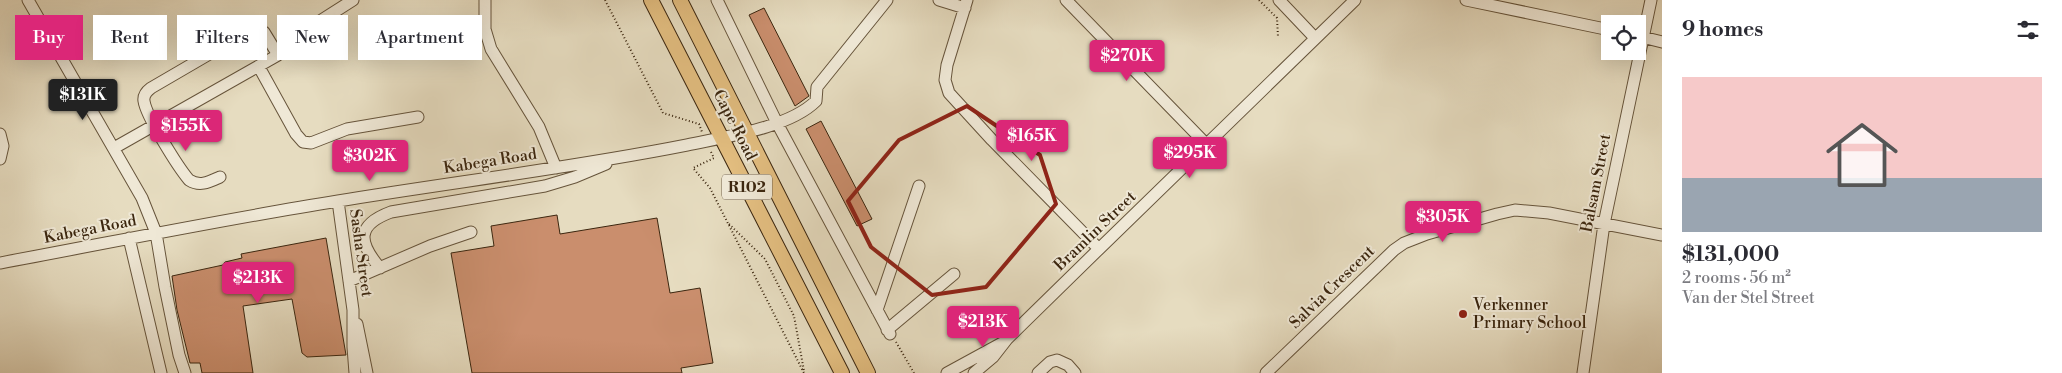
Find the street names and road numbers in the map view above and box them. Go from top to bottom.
street label: Cape Road [709,86,761,164]
street label: Balsam Street [1576,132,1615,235]
street label: Kabega Road [442,144,538,178]
road number: R102 [722,174,772,200]
street label: Bramlin Street [1049,187,1140,276]
street label: Sasha Street [345,208,377,299]
street label: Kabega Road [42,210,138,248]
street label: Salvia Crescent [1285,241,1379,333]

